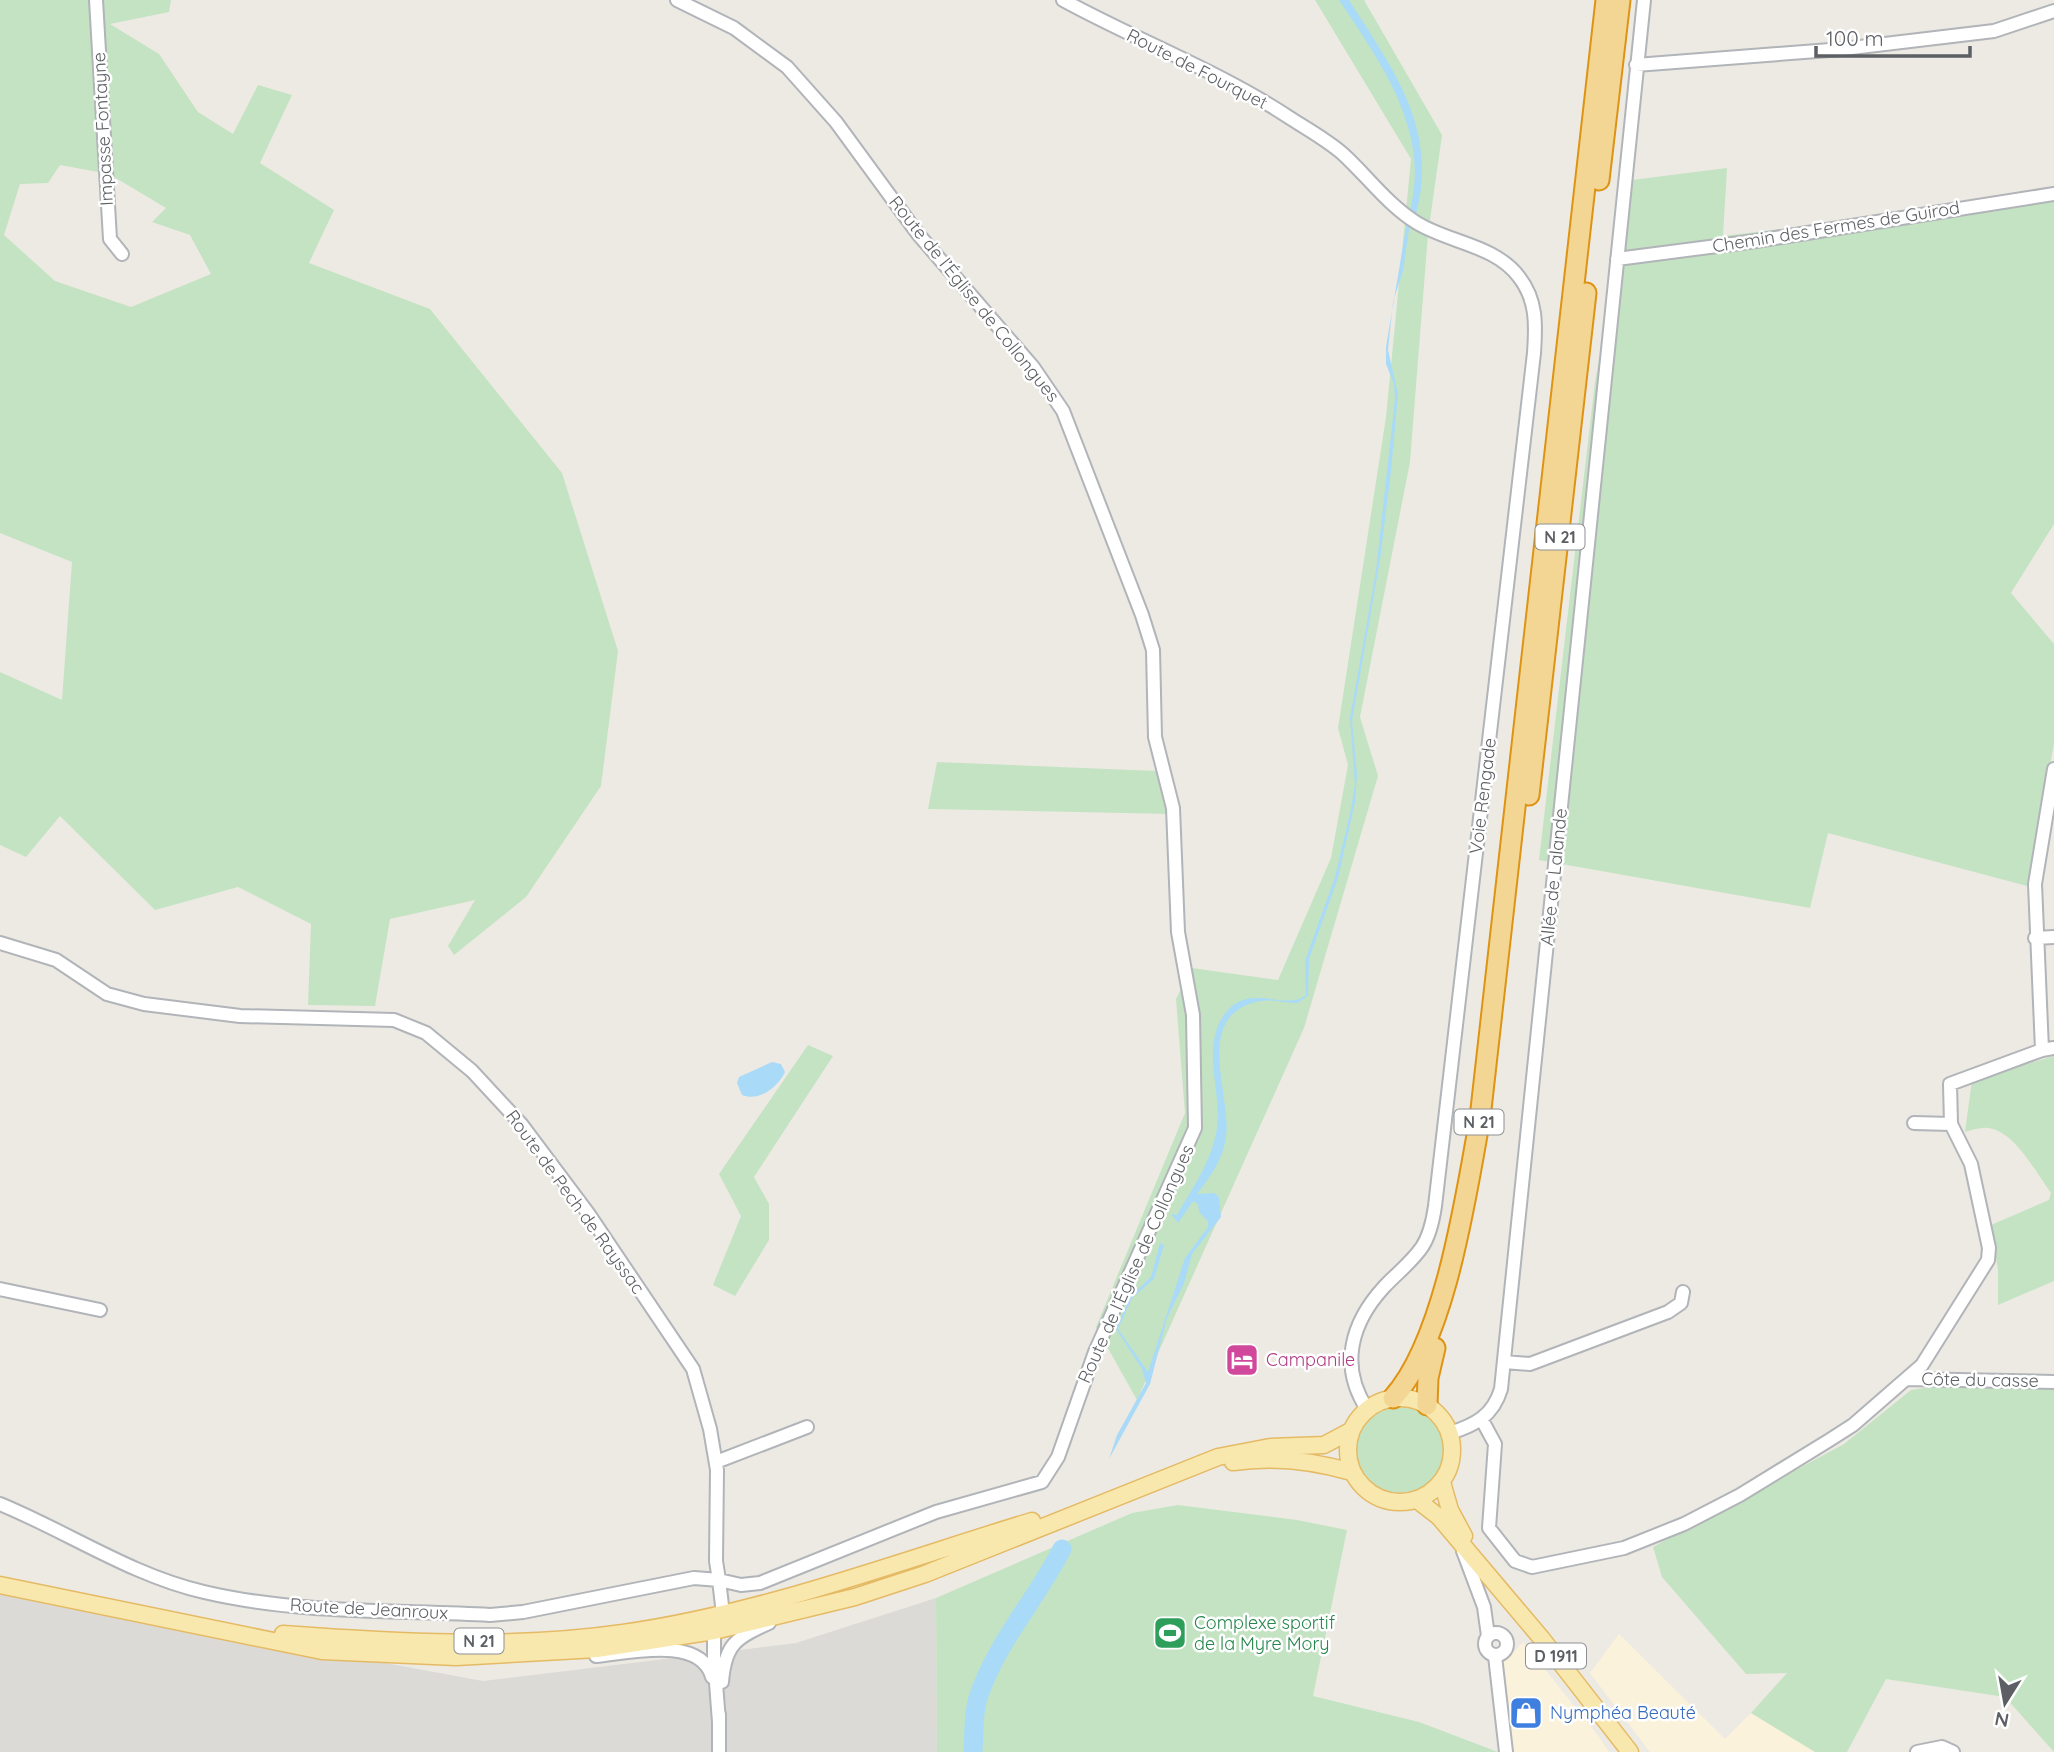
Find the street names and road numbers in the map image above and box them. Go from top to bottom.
street label: Route de Fourquet [1123,23,1272,114]
street label: Impasse Fontayne [87,52,118,206]
street label: Route de l’Église de Collongues [884,191,1065,406]
street label: Chemin des Fermes de Guirod [1711,196,1961,257]
road number: N 21 [1536,524,1584,550]
street label: Voie Rengade [1464,736,1501,855]
street label: Allée de Lalande [1535,807,1572,947]
street label: Route de Pech de Rayssac [501,1105,650,1298]
road number: N 21 [1454,1110,1504,1134]
street label: Route de l’Église de Collongues [1072,1141,1199,1387]
street label: Côte du casse [1921,1367,2039,1392]
street label: Route de Jeanroux [289,1593,449,1624]
road number: N 21 [454,1628,504,1653]
road number: D 1911 [1526,1644,1586,1668]

